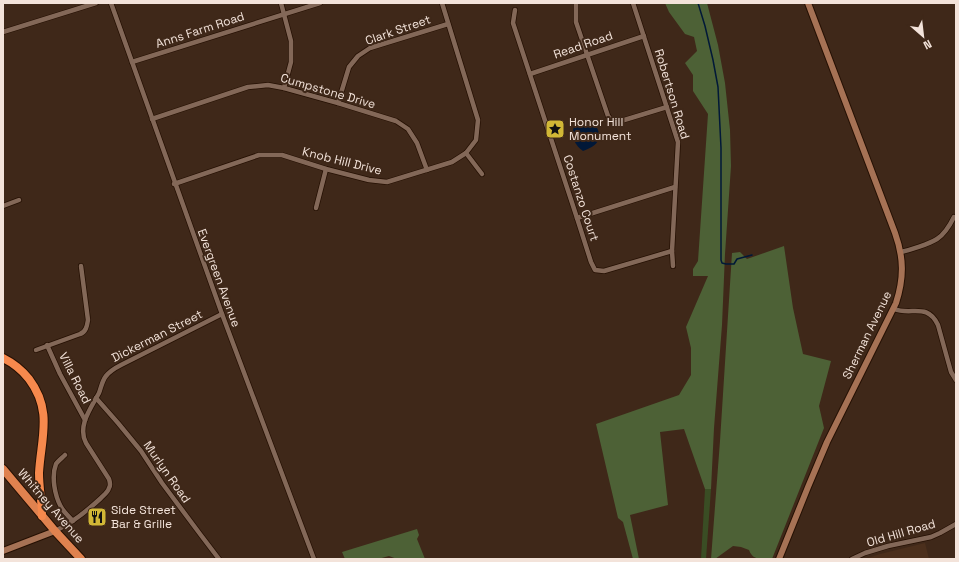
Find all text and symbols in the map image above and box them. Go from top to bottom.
street label: Anns Farm Road [154,8,246,52]
street label: Clark Street [363,11,433,49]
north arrow [903,16,943,56]
street label: Read Road [551,27,615,63]
text: N [921,37,934,53]
street label: Robertson Road [651,47,693,141]
street label: Cumpstone Drive [279,70,377,112]
place label: Honor Hill Monument [569,114,632,144]
place icon: Honor Hill Monument [544,118,566,140]
street label: Knob Hill Drive [301,143,383,179]
street label: Costanzo Court [559,153,603,243]
street label: Evergreen Avenue [194,227,244,329]
street label: Sherman Avenue [839,288,895,382]
street label: Dickerman Street [109,306,205,366]
street label: Villa Road [55,350,95,406]
street label: Murlyn Road [140,438,194,506]
street label: Whitney Avenue [14,465,88,547]
place label: Side Street Bar & Grille [111,502,176,532]
restaurant icon: Side Street Bar & Grille [86,506,108,528]
street label: Old Hill Road [865,516,937,550]

